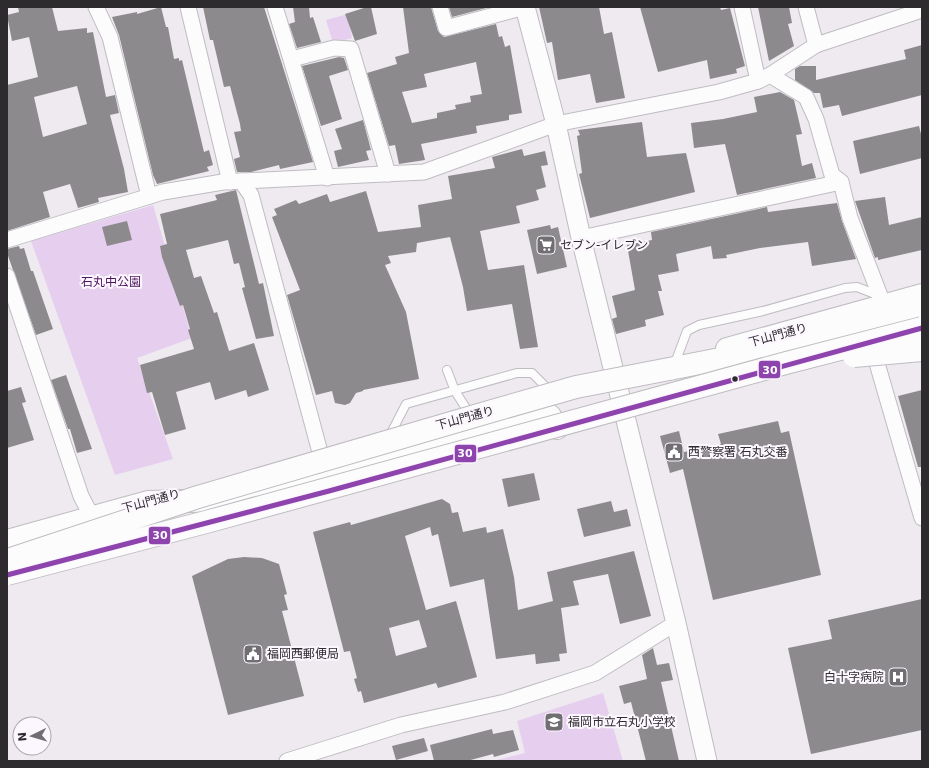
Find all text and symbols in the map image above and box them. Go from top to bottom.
supermarket icon: セブン-イレブン [535,234,557,256]
place label: セブン-イレブン [560,238,648,252]
park label: 石丸中公園 [81,275,141,289]
street label: 下山門通り [747,320,809,350]
line badge: 30 [758,360,781,379]
text: 30 [762,364,778,377]
unlabelled marker [730,374,740,384]
street label: 下山門通り [434,403,496,433]
public building icon: 西警察署 石丸交番 [663,441,685,463]
line badge: 30 [454,444,477,463]
place label: 西警察署 石丸交番 [688,445,788,459]
text: 30 [457,447,473,460]
street label: 下山門通り [120,486,182,516]
line badge: 30 [148,526,171,545]
text: 30 [152,529,168,542]
public building icon: 福岡西郵便局 [242,643,264,665]
place label: 福岡西郵便局 [267,647,339,661]
hospital icon: 白十字病院 [887,666,909,688]
place label: 白十字病院 [824,670,884,684]
school or university icon: 福岡市立石丸小学校 [543,711,565,733]
place label: 福岡市立石丸小学校 [568,715,676,729]
north arrow [12,716,52,756]
text: N [16,732,29,742]

